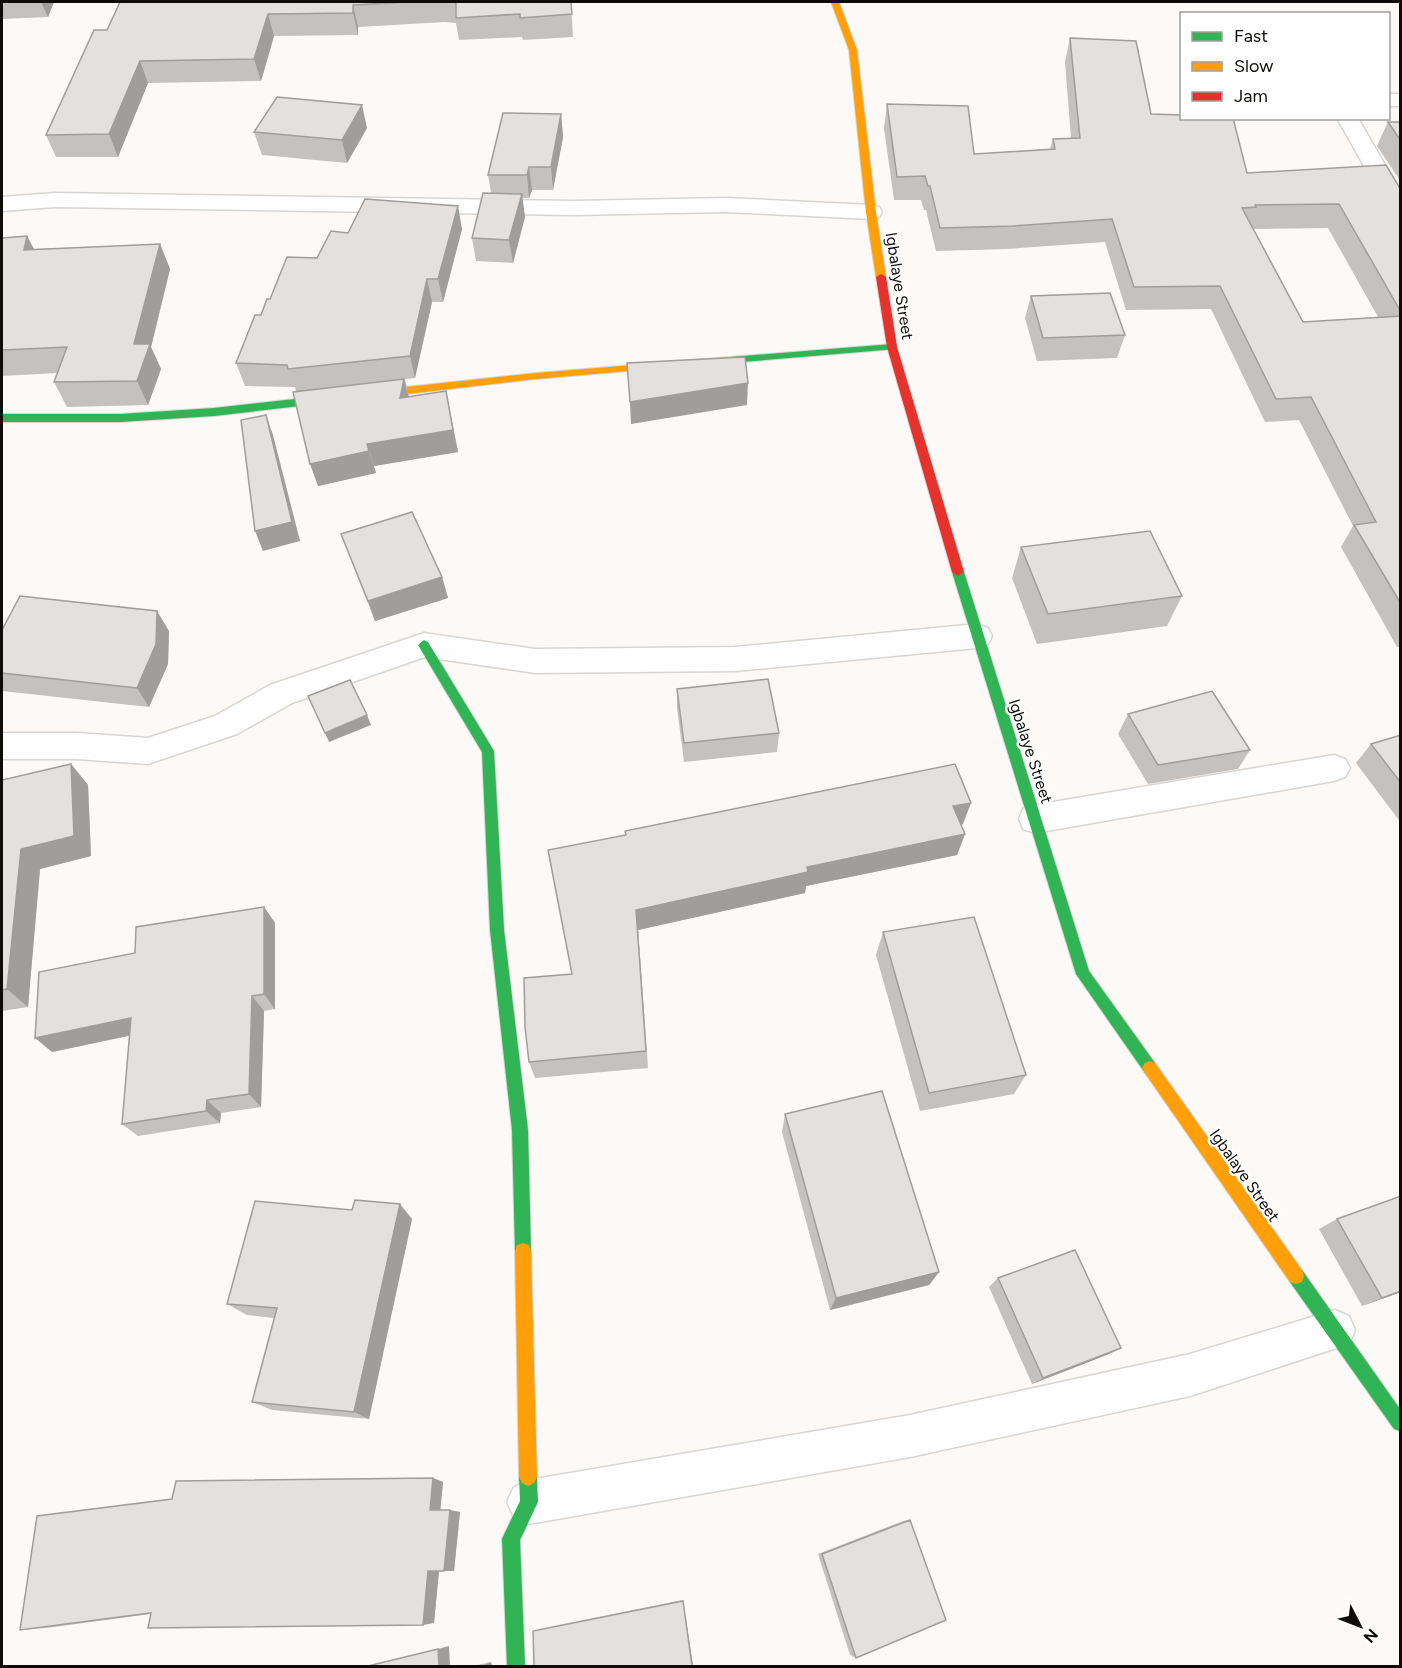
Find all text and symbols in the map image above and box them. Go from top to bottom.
legend [1180,12,1390,120]
text: Fast [1234,25,1268,47]
text: Slow [1234,55,1273,77]
text: Jam [1234,85,1268,107]
street label: Igbalaye Street [882,231,917,341]
street label: Igbalaye Street [1005,697,1056,806]
street label: Igbalaye Street [1206,1125,1284,1225]
north arrow [1330,1596,1390,1656]
text: N [1360,1625,1382,1647]

